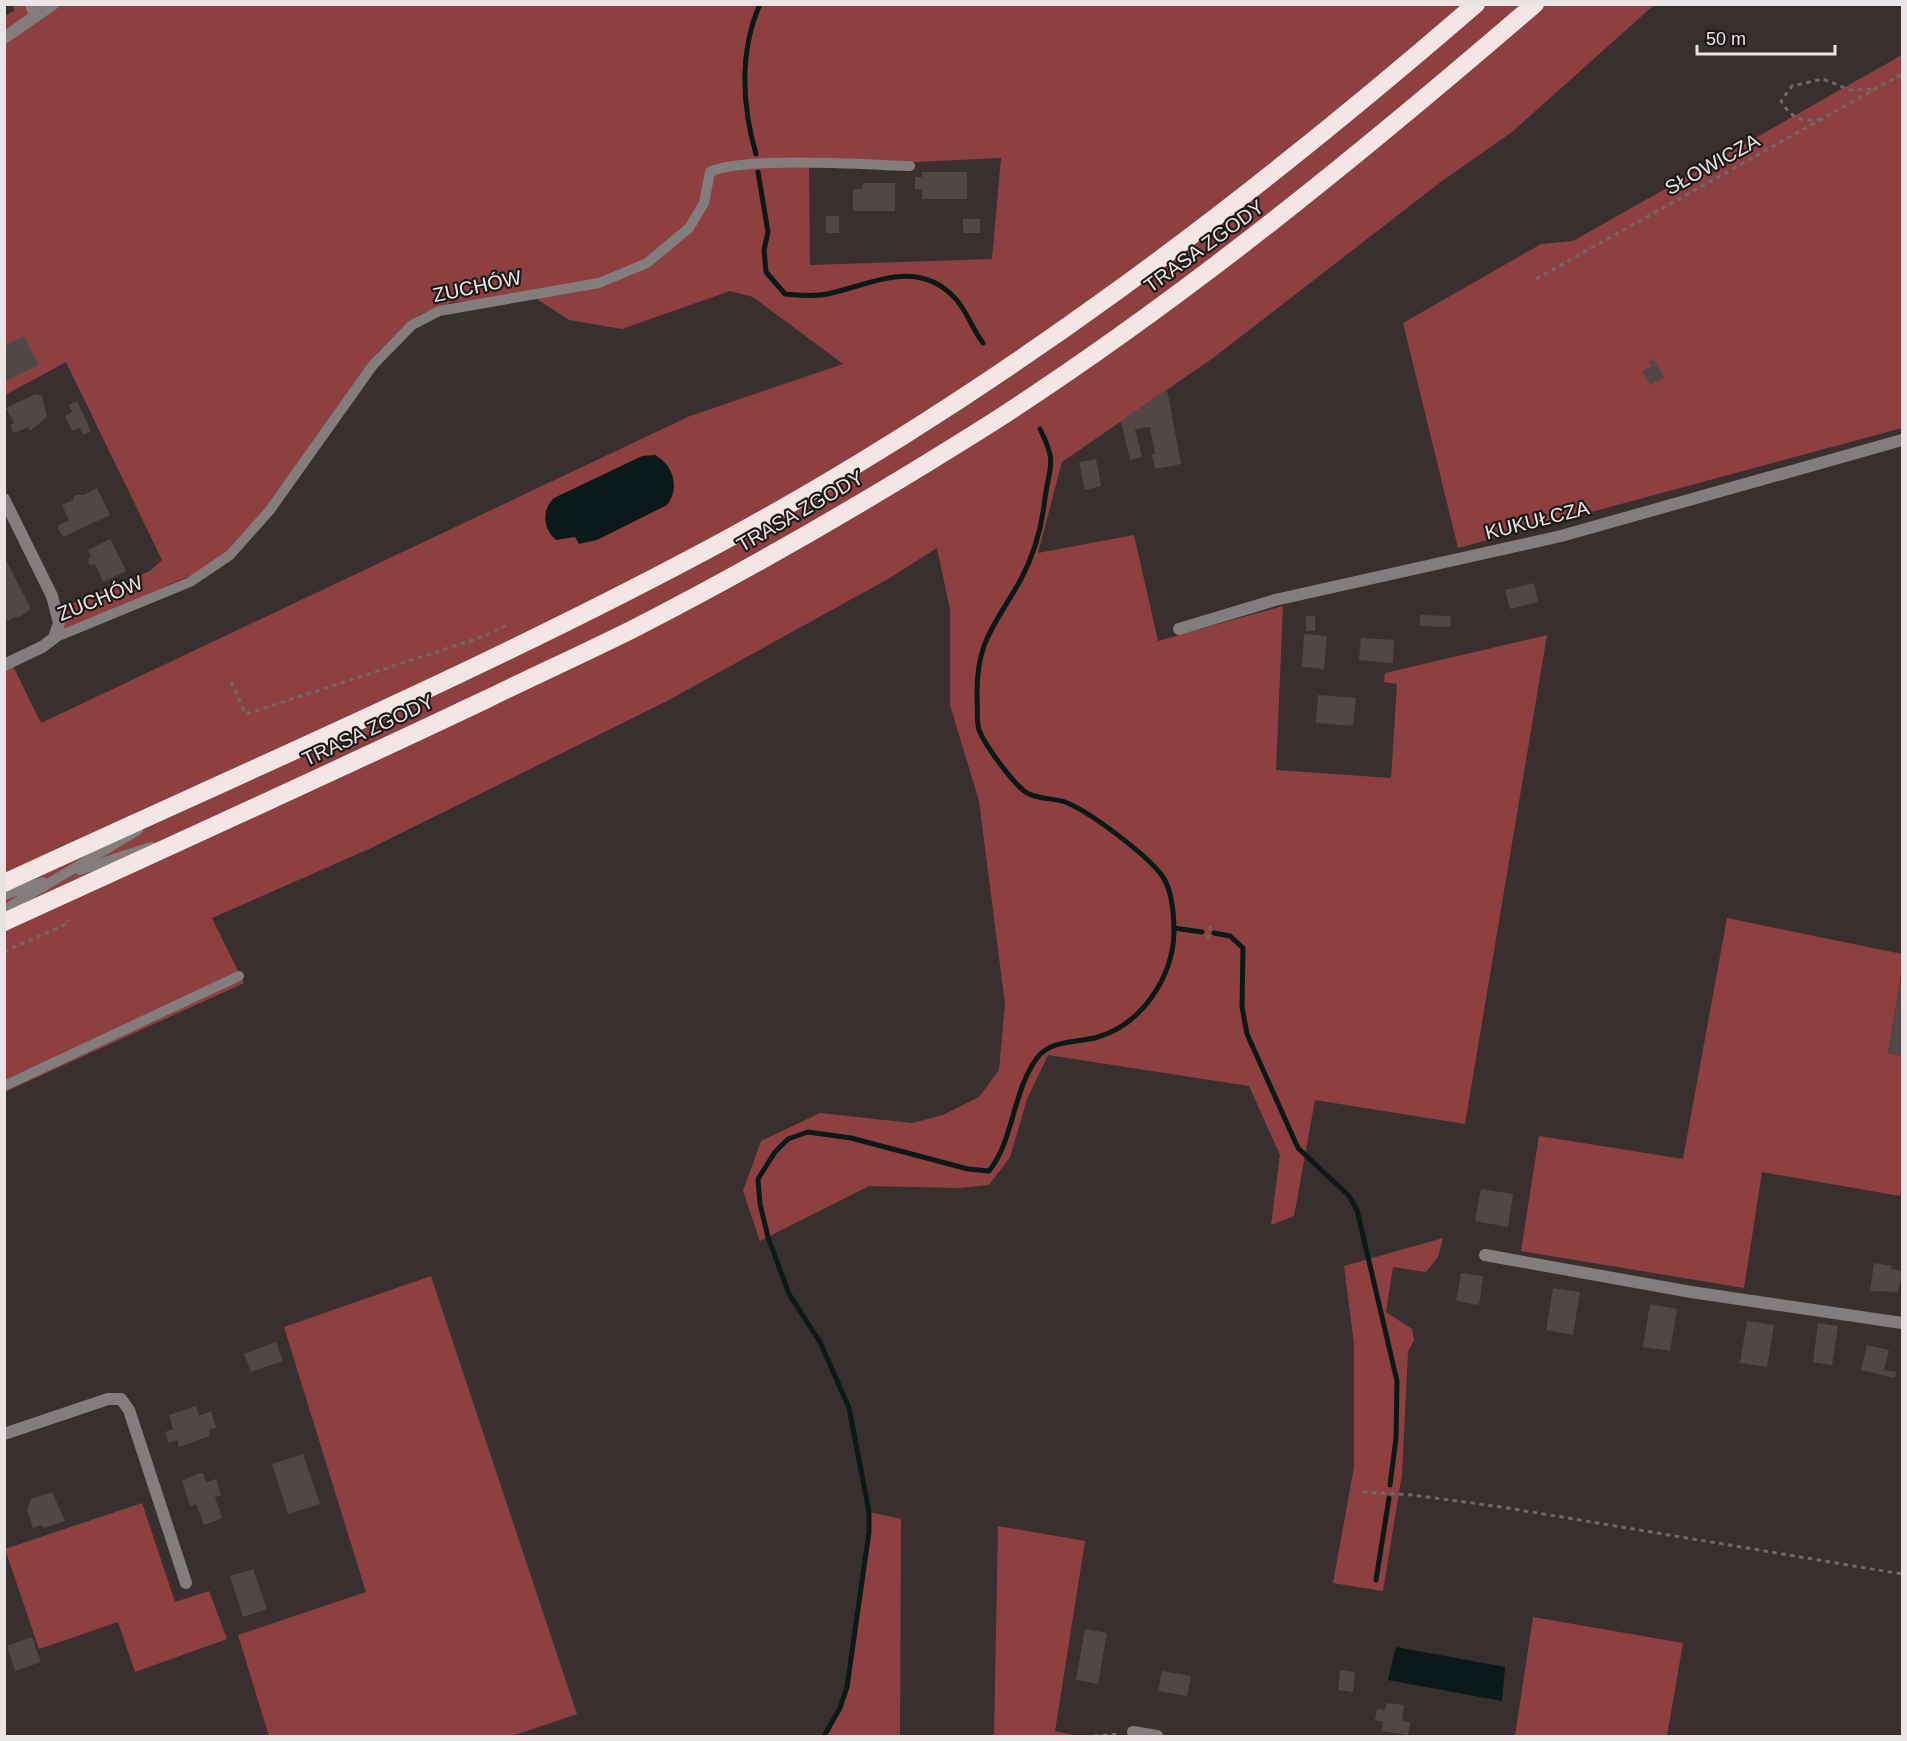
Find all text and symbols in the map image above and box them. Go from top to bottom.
scale bar [1697,18,1835,56]
text: 50 m [1706,29,1746,49]
street label: SŁOWICZA [1661,129,1764,199]
street label: TRASA ZGODY [1140,195,1268,297]
street label: ZUCHÓW [431,266,523,306]
street label: TRASA ZGODY [733,466,867,556]
street label: KUKUŁCZA [1483,496,1592,544]
street label: ZUCHÓW [54,571,146,625]
street label: TRASA ZGODY [299,690,437,770]

